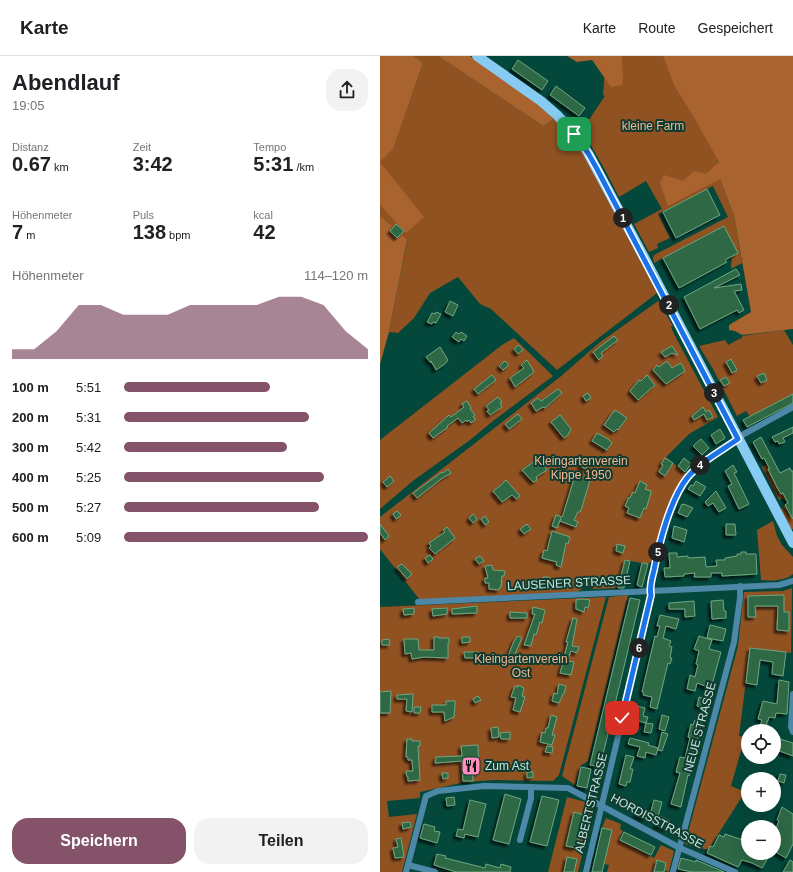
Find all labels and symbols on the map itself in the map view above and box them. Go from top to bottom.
pin [557,117,591,151]
park label: kleine Farm [622,119,684,133]
pin: 1 [613,208,633,228]
pin: 2 [659,295,679,315]
pin: 3 [704,383,724,403]
park label: Kleingartenverein Kippe 1950 [534,454,628,482]
pin: 4 [690,455,710,475]
pin: 5 [648,542,668,562]
street label: LAUSENER STRASSE [507,573,631,593]
pin: 6 [629,638,649,658]
park label: Kleingartenverein Ost [474,652,568,680]
street label: NEUE STRASSE [681,680,719,774]
pin [605,701,639,735]
street label: ALBERTSTRASSE [572,752,610,854]
restaurant icon: Zum Ast [460,755,482,777]
place label: Zum Ast [485,759,530,773]
street label: HORDISSTRASSE [608,791,706,851]

